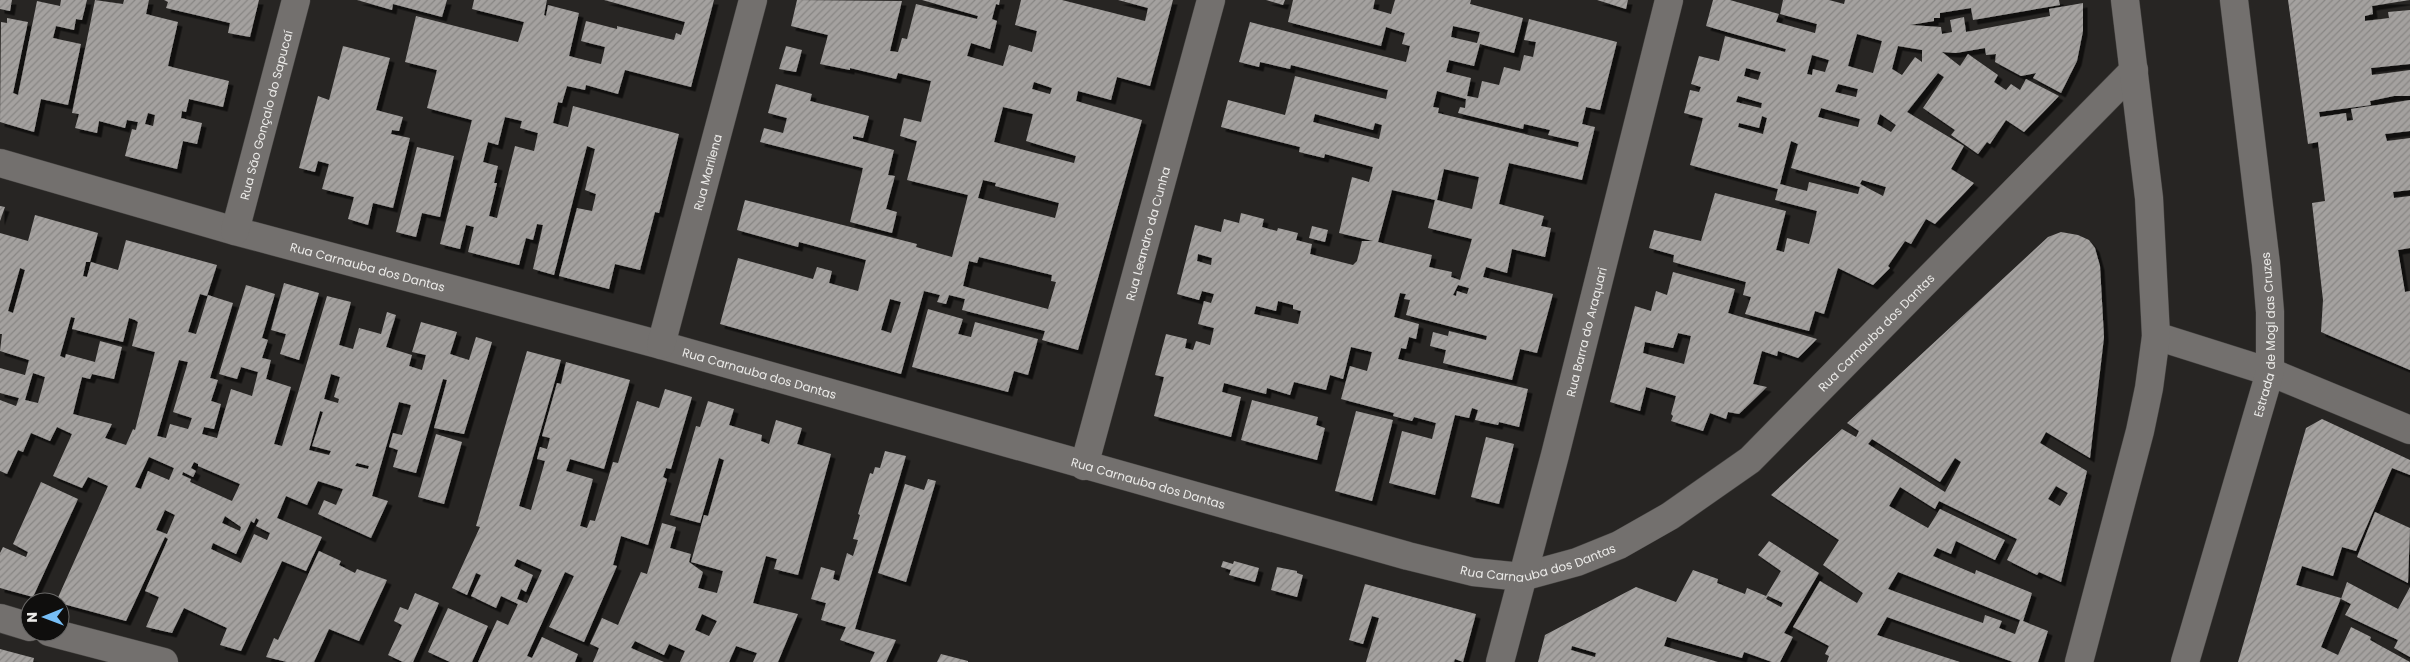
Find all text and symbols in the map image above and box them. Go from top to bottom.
street label: Rua São Gonçalo do Sapucaí [235,28,296,202]
street label: Rua Marilena [689,132,725,212]
street label: Rua Leandro da Cunha [1121,165,1174,302]
street label: Rua Carnauba dos Dantas [288,238,447,295]
street label: Estrada de Mogi das Cruzes [2249,251,2279,419]
street label: Rua Barra do Araquari [1561,265,1610,399]
street label: Rua Carnauba dos Dantas [1814,269,1938,395]
street label: Rua Carnauba dos Dantas [680,343,839,403]
street label: Rua Carnauba dos Dantas [1069,453,1227,513]
street label: Rua Carnauba dos Dantas [1459,539,1618,586]
north arrow [20,592,70,642]
text: N [22,612,42,623]

